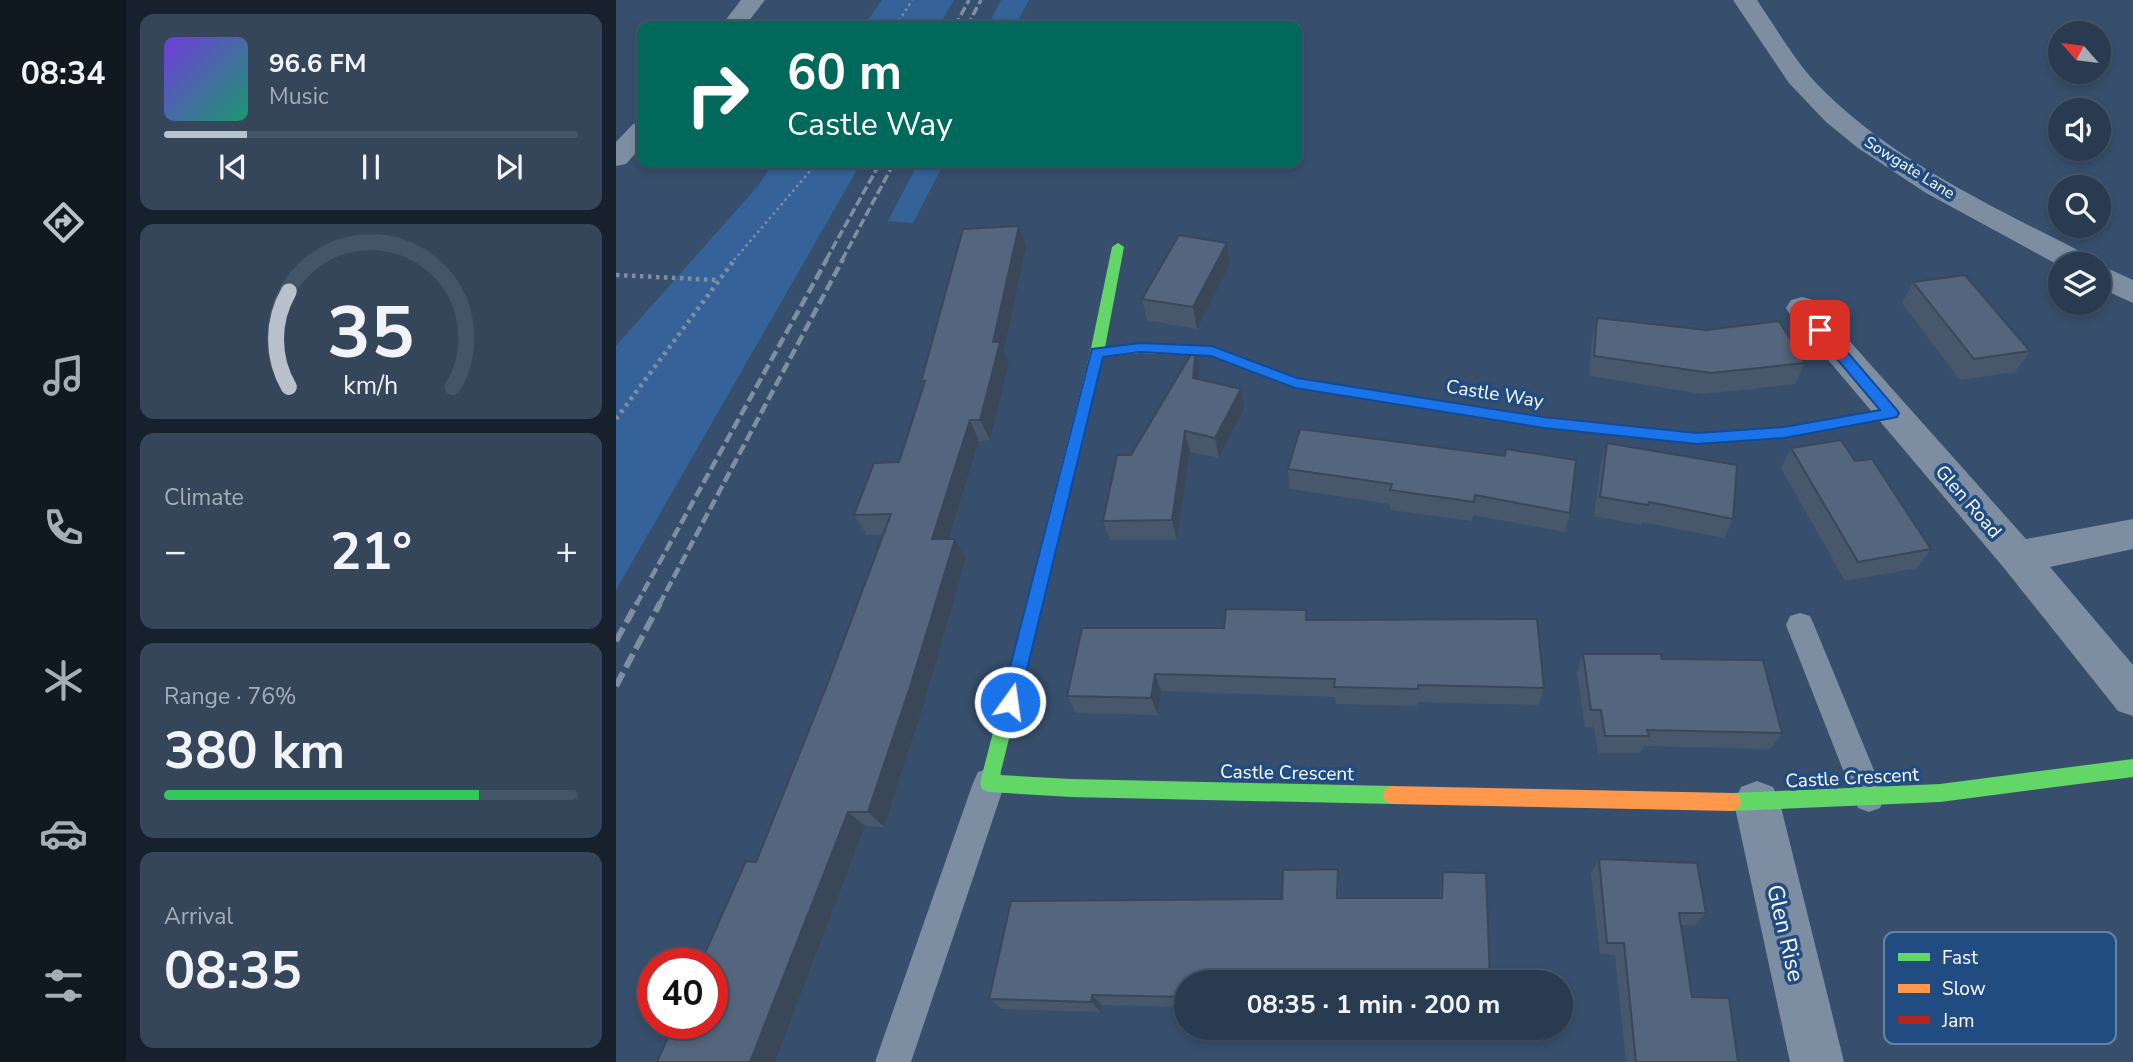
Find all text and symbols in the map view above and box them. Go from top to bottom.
north arrow [2048,21,2110,84]
map controls [2048,21,2111,315]
text: 60 m [787,39,902,106]
text: 96.6 FM [269,46,366,81]
icon: right [672,49,763,140]
text: 08:34 [21,52,105,95]
text: Music [269,81,329,112]
button: sound [2048,98,2111,161]
text: Castle Way [787,103,953,146]
street label: Sowgate Lane [1860,131,1959,204]
icon: previous [214,148,252,186]
icon: pause [352,148,390,186]
icon: next [490,148,528,186]
button: search [2048,175,2111,238]
icon: directions [39,198,88,247]
button: layers [2048,252,2111,315]
text: 35 [327,284,415,384]
pin [1790,300,1850,360]
icon: arrive [1801,311,1839,349]
icon: music [39,351,88,400]
text: km/h [343,369,399,403]
street label: Castle Way [1444,373,1546,415]
street label: Glen Road [1929,459,2007,544]
text: Climate [164,482,244,513]
icon: phone [39,503,88,552]
text: 21° [330,516,412,587]
text: − [164,526,187,577]
text: + [555,526,578,577]
icon: climate [39,656,88,705]
position arrow [973,665,1047,739]
text: Range · 76% [164,681,296,712]
text: 380 km [164,715,345,786]
street label: Castle Crescent [1220,759,1354,787]
street label: Castle Crescent [1785,762,1920,794]
icon: car [39,809,88,858]
street label: Glen Rise [1759,882,1812,985]
text: Arrival [164,901,233,932]
legend [1884,932,2116,1044]
text: 08:35 [164,935,302,1006]
text: Fast [1942,945,1978,971]
speed limit sign: 40 [637,948,728,1039]
icon: filters [39,961,88,1010]
text: Slow [1942,976,1986,1002]
text: 08:35 · 1 min · 200 m [1247,987,1500,1022]
text: Jam [1941,1008,1975,1034]

